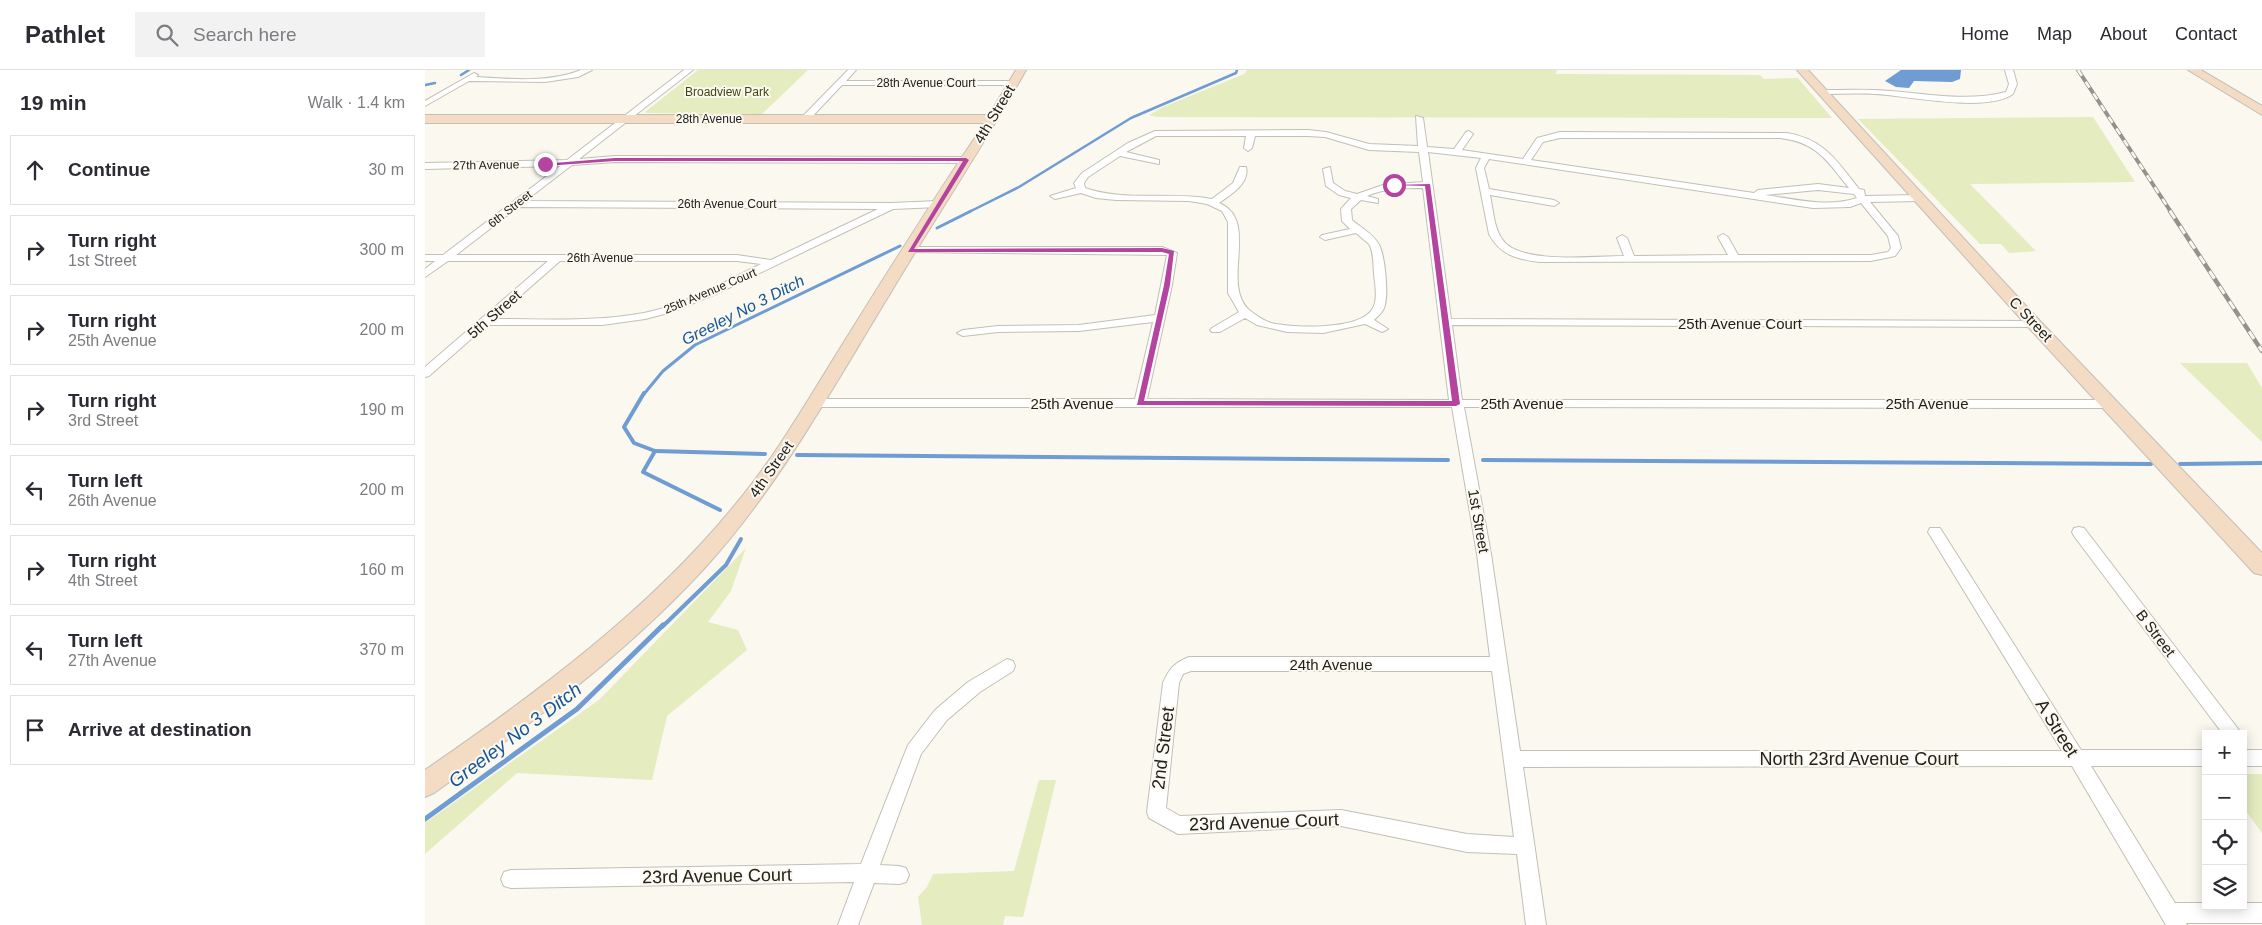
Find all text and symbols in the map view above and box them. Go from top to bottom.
search box [135,12,485,57]
text: Pathlet [25,21,105,48]
icon: search [153,21,181,49]
text: Search here [193,24,297,45]
text: Home [1961,24,2009,44]
text: Map [2037,24,2072,44]
text: About [2100,24,2147,44]
text: Contact [2175,24,2237,44]
street label: 28th Avenue Court [876,76,976,90]
street label: 4th Street [970,81,1018,146]
park label: Broadview Park [685,85,770,99]
text: 19 min [20,91,87,114]
text: Walk · 1.4 km [308,94,405,111]
street label: 28th Avenue [676,112,743,126]
route end [534,153,557,176]
icon: ahead [21,156,49,184]
street label: 27th Avenue [453,157,520,173]
text: Continue [68,159,150,180]
text: 30 m [368,161,404,178]
route start [1383,174,1406,197]
street label: 6th Street [485,187,535,231]
street label: 26th Avenue Court [677,197,777,211]
text: Turn right [68,230,156,251]
icon: right [21,236,49,264]
text: 300 m [360,241,404,258]
street label: 26th Avenue [567,251,634,265]
text: 1st Street [68,252,136,269]
street label: 25th Avenue Court [662,265,759,317]
water label: Greeley No 3 Ditch [679,272,807,348]
street label: 5th Street [464,286,525,342]
street label: C Street [2006,293,2057,346]
text: Turn right [68,310,156,331]
street label: 25th Avenue Court [1678,315,1803,332]
icon: right [21,316,49,344]
text: 200 m [360,321,404,338]
text: 25th Avenue [68,332,157,349]
text: Turn right [68,390,156,411]
street label: 25th Avenue [1030,395,1114,412]
street label: 25th Avenue [1480,395,1564,412]
street label: 25th Avenue [1885,395,1969,412]
icon: right [21,396,49,424]
text: 190 m [360,401,404,418]
text: 3rd Street [68,412,138,429]
street label: 4th Street [745,437,797,501]
text: Turn left [68,470,143,491]
icon: left [21,476,49,504]
text: 200 m [360,481,404,498]
street label: 1st Street [1465,488,1493,555]
text: 26th Avenue [68,492,157,509]
text: Turn right [68,550,156,571]
icon: right [21,556,49,584]
text: 160 m [360,561,404,578]
text: 4th Street [68,572,137,589]
street label: B Street [2133,606,2180,660]
text: Turn left [68,630,143,651]
icon: left [21,636,49,664]
text: 370 m [360,641,404,658]
text: 27th Avenue [68,652,157,669]
street label: 24th Avenue [1289,656,1373,673]
water label: Greeley No 3 Ditch [445,678,585,792]
street label: A Street [2032,696,2082,760]
street label: 2nd Street [1148,706,1178,790]
icon: arrive [21,716,49,744]
text: Arrive at destination [68,719,252,740]
map controls [2202,730,2247,910]
button: + [2202,730,2247,775]
street label: North 23rd Avenue Court [1760,749,1958,769]
button: − [2202,775,2247,820]
street label: 23rd Avenue Court [1189,809,1339,835]
button: locate [2202,820,2247,865]
street label: 23rd Avenue Court [642,865,792,887]
button: layers [2202,865,2247,910]

